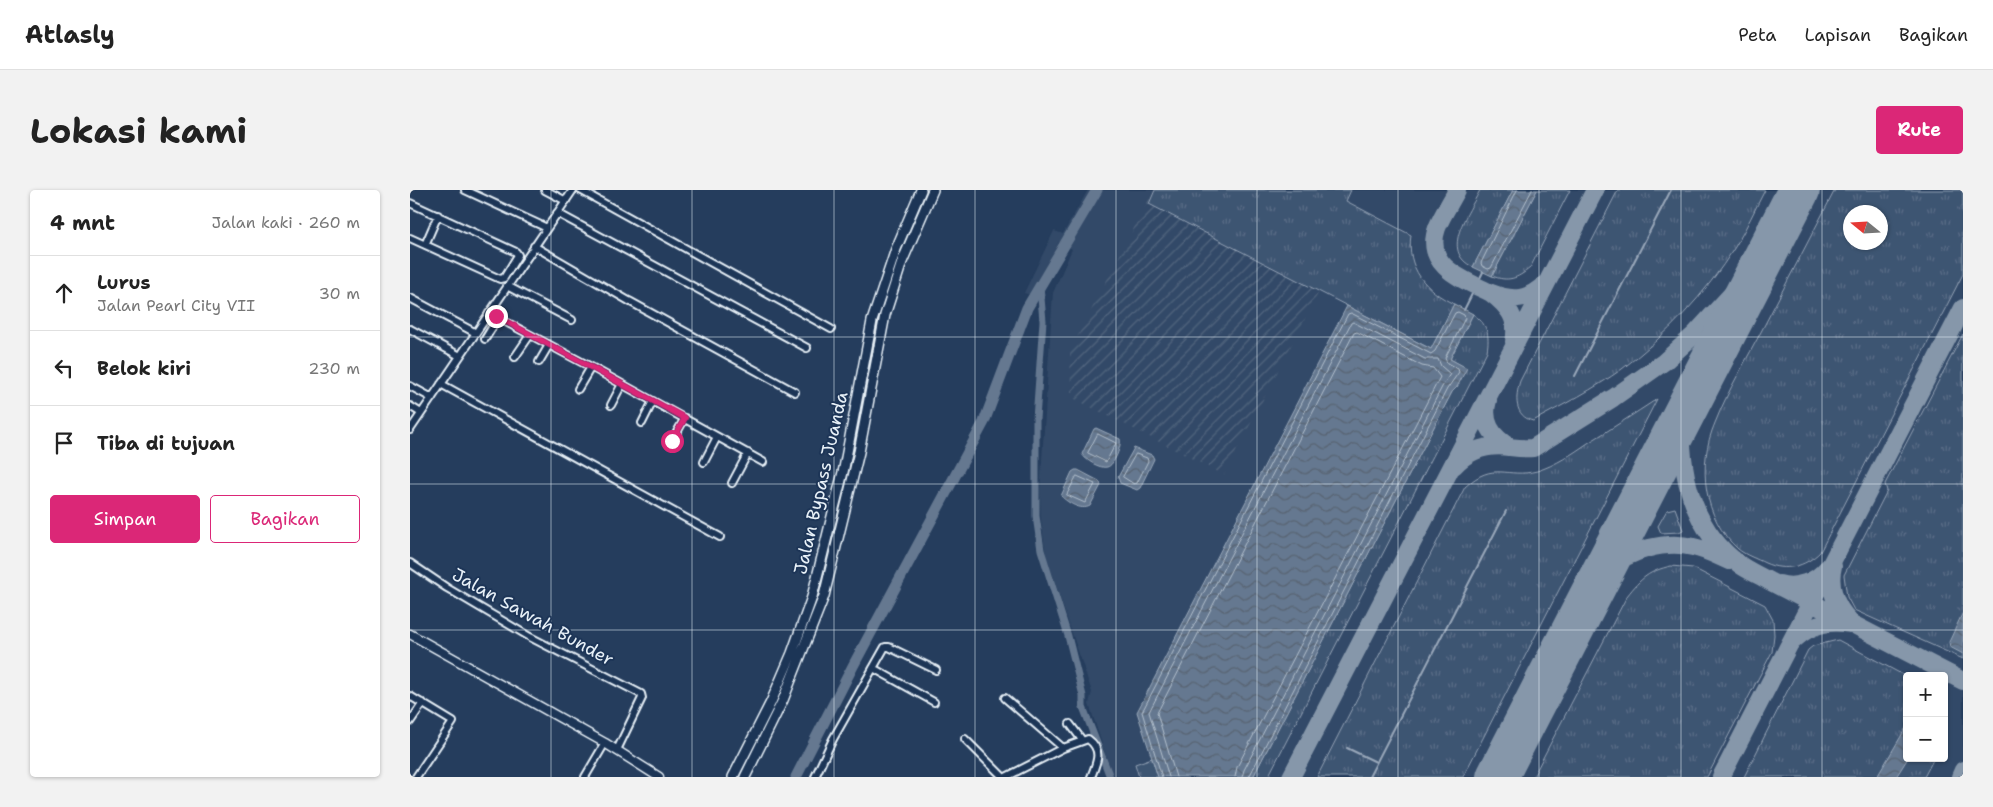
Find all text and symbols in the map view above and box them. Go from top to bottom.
text: Atlasly [25,19,115,51]
text: Peta [1738,23,1777,47]
text: Lapisan [1805,23,1871,47]
text: Bagikan [1899,23,1968,47]
button: Rute [1876,106,1963,154]
text: Lokasi kami [30,107,247,154]
north arrow [1843,205,1888,250]
text: 4 mnt [50,209,115,237]
text: Jalan kaki · 260 m [212,212,360,233]
text: Lurus [97,270,151,295]
icon: ahead [50,279,78,307]
text: 30 m [319,283,360,304]
text: Jalan Pearl City VII [97,295,255,316]
route end [485,305,508,328]
icon: left [50,354,78,382]
text: Belok kiri [97,356,191,381]
text: 230 m [308,358,360,379]
street label: Jalan Bypass Juanda [788,389,854,577]
icon: arrive [50,429,78,457]
route start [661,430,684,453]
text: Tiba di tujuan [97,431,235,456]
button: Simpan [50,495,200,543]
button: Bagikan [210,495,360,543]
street label: Jalan Sawah Bunder [448,563,618,671]
map controls [1903,672,1948,762]
button: + [1903,672,1948,717]
button: − [1903,717,1948,762]

